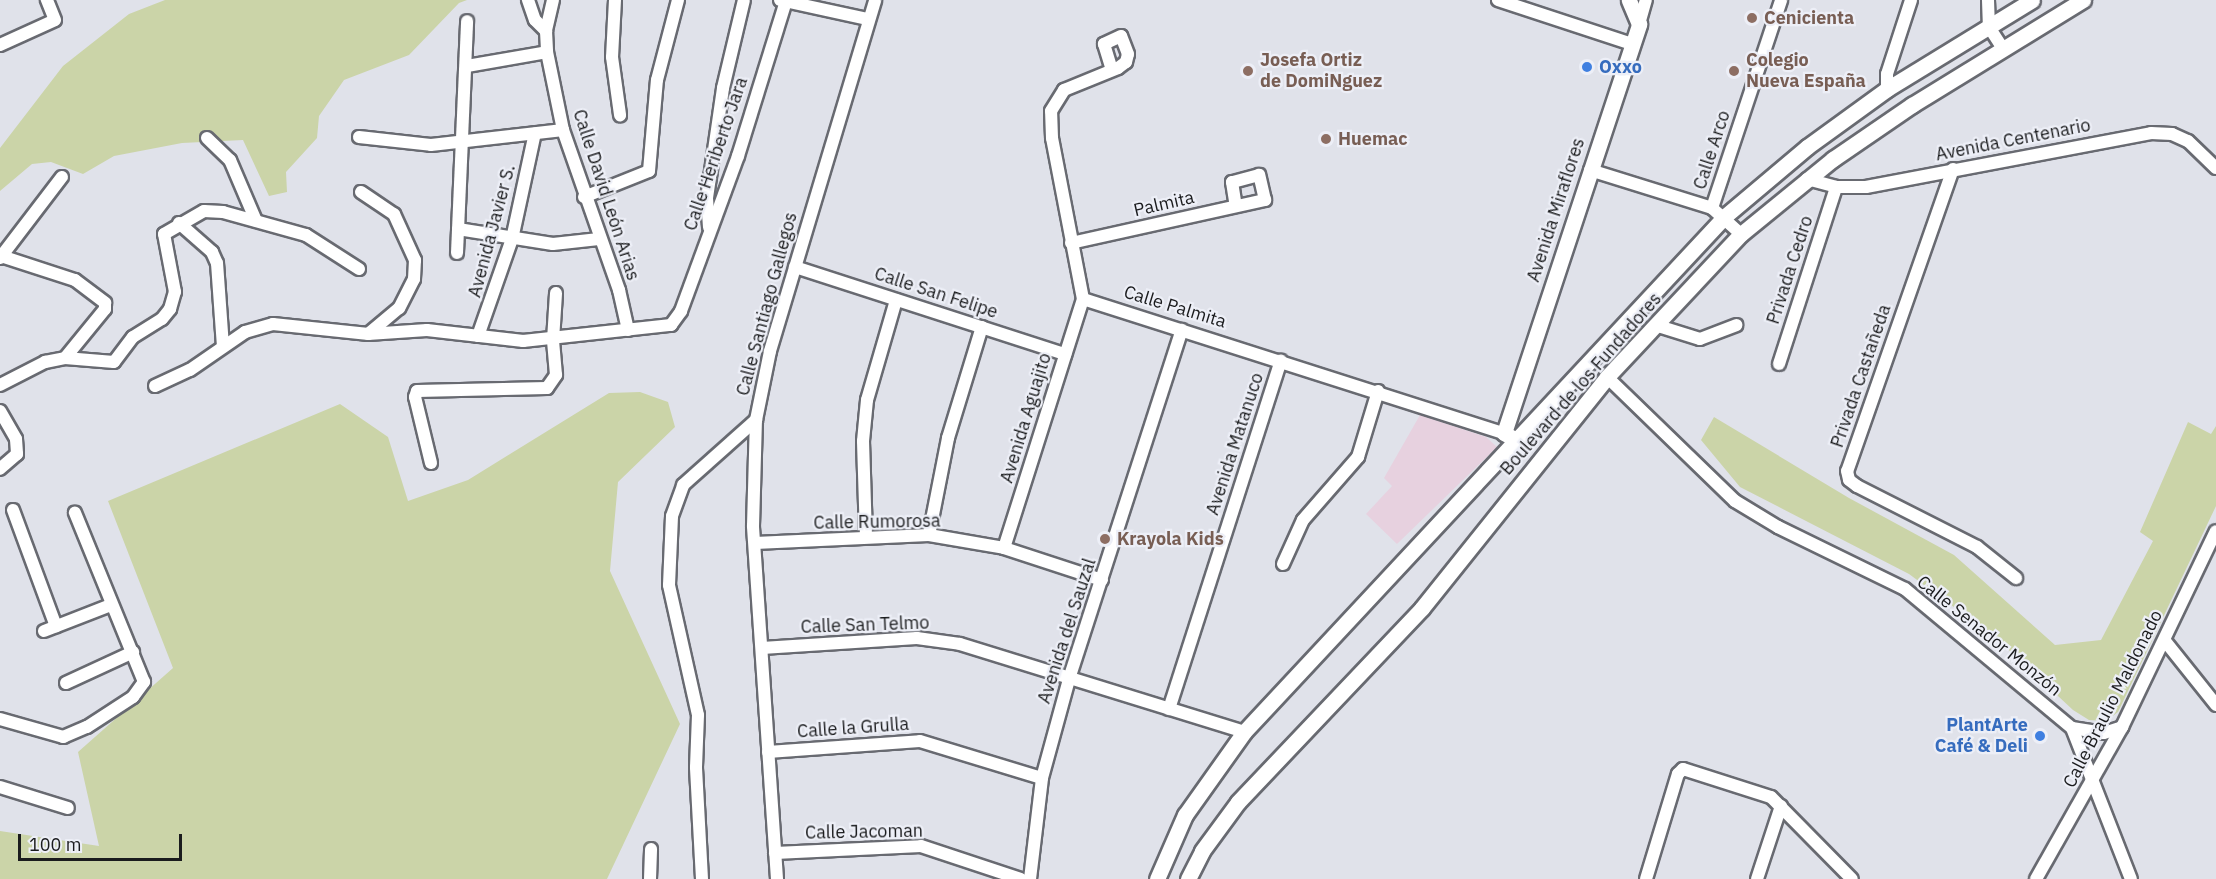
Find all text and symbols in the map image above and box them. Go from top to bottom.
place label: Cenicienta [1764,7,1854,29]
marker: Cenicienta [1745,11,1759,25]
place label: Josefa Ortiz de DomiNguez [1260,50,1382,92]
place label: Colegio Nueva España [1746,50,1866,92]
place label: Oxxo [1599,56,1642,78]
marker: Oxxo [1580,60,1594,74]
marker: Josefa Ortiz de DomiNguez [1241,64,1255,78]
marker: Colegio Nueva España [1727,64,1741,78]
street label: Calle Heriberto Jara [680,74,752,234]
street label: Calle David León Arias [568,107,644,283]
street label: Calle Arco [1689,108,1735,192]
street label: Avenida Centenario [1934,114,2092,166]
place label: Huemac [1338,128,1408,150]
marker: Huemac [1319,132,1333,146]
street label: Avenida Miraflores [1523,135,1589,285]
street label: Avenida Javier S. [464,162,520,300]
street label: Palmita [1132,187,1196,221]
street label: Calle Santiago Gallegos [732,210,802,398]
street label: Privada Cedro [1762,213,1818,327]
street label: Calle San Felipe [872,263,1000,323]
street label: Calle Palmita [1121,281,1229,333]
street label: Boulevard de los Fundadores [1496,288,1666,480]
street label: Privada Castañeda [1826,302,1896,450]
street label: Avenida Aguajito [996,350,1056,486]
street label: Avenida Matanuco [1202,370,1268,518]
street label: Calle Rumorosa [813,510,941,534]
place label: Krayola Kids [1117,528,1224,550]
marker: Krayola Kids [1098,532,1112,546]
street label: Avenida del Sauzal [1033,556,1101,706]
street label: Calle Senador Monzón [1912,571,2066,701]
street label: Calle Braulio Maldonado [2059,607,2167,791]
street label: Calle San Telmo [800,612,930,638]
street label: Calle la Grulla [796,713,910,743]
place label: PlantArte Café & Deli [1935,715,2028,758]
marker: PlantArte Café & Deli [2033,729,2047,743]
street label: Calle Jacoman [805,820,923,844]
scale bar [21,822,184,860]
text: 100 m [29,833,81,856]

